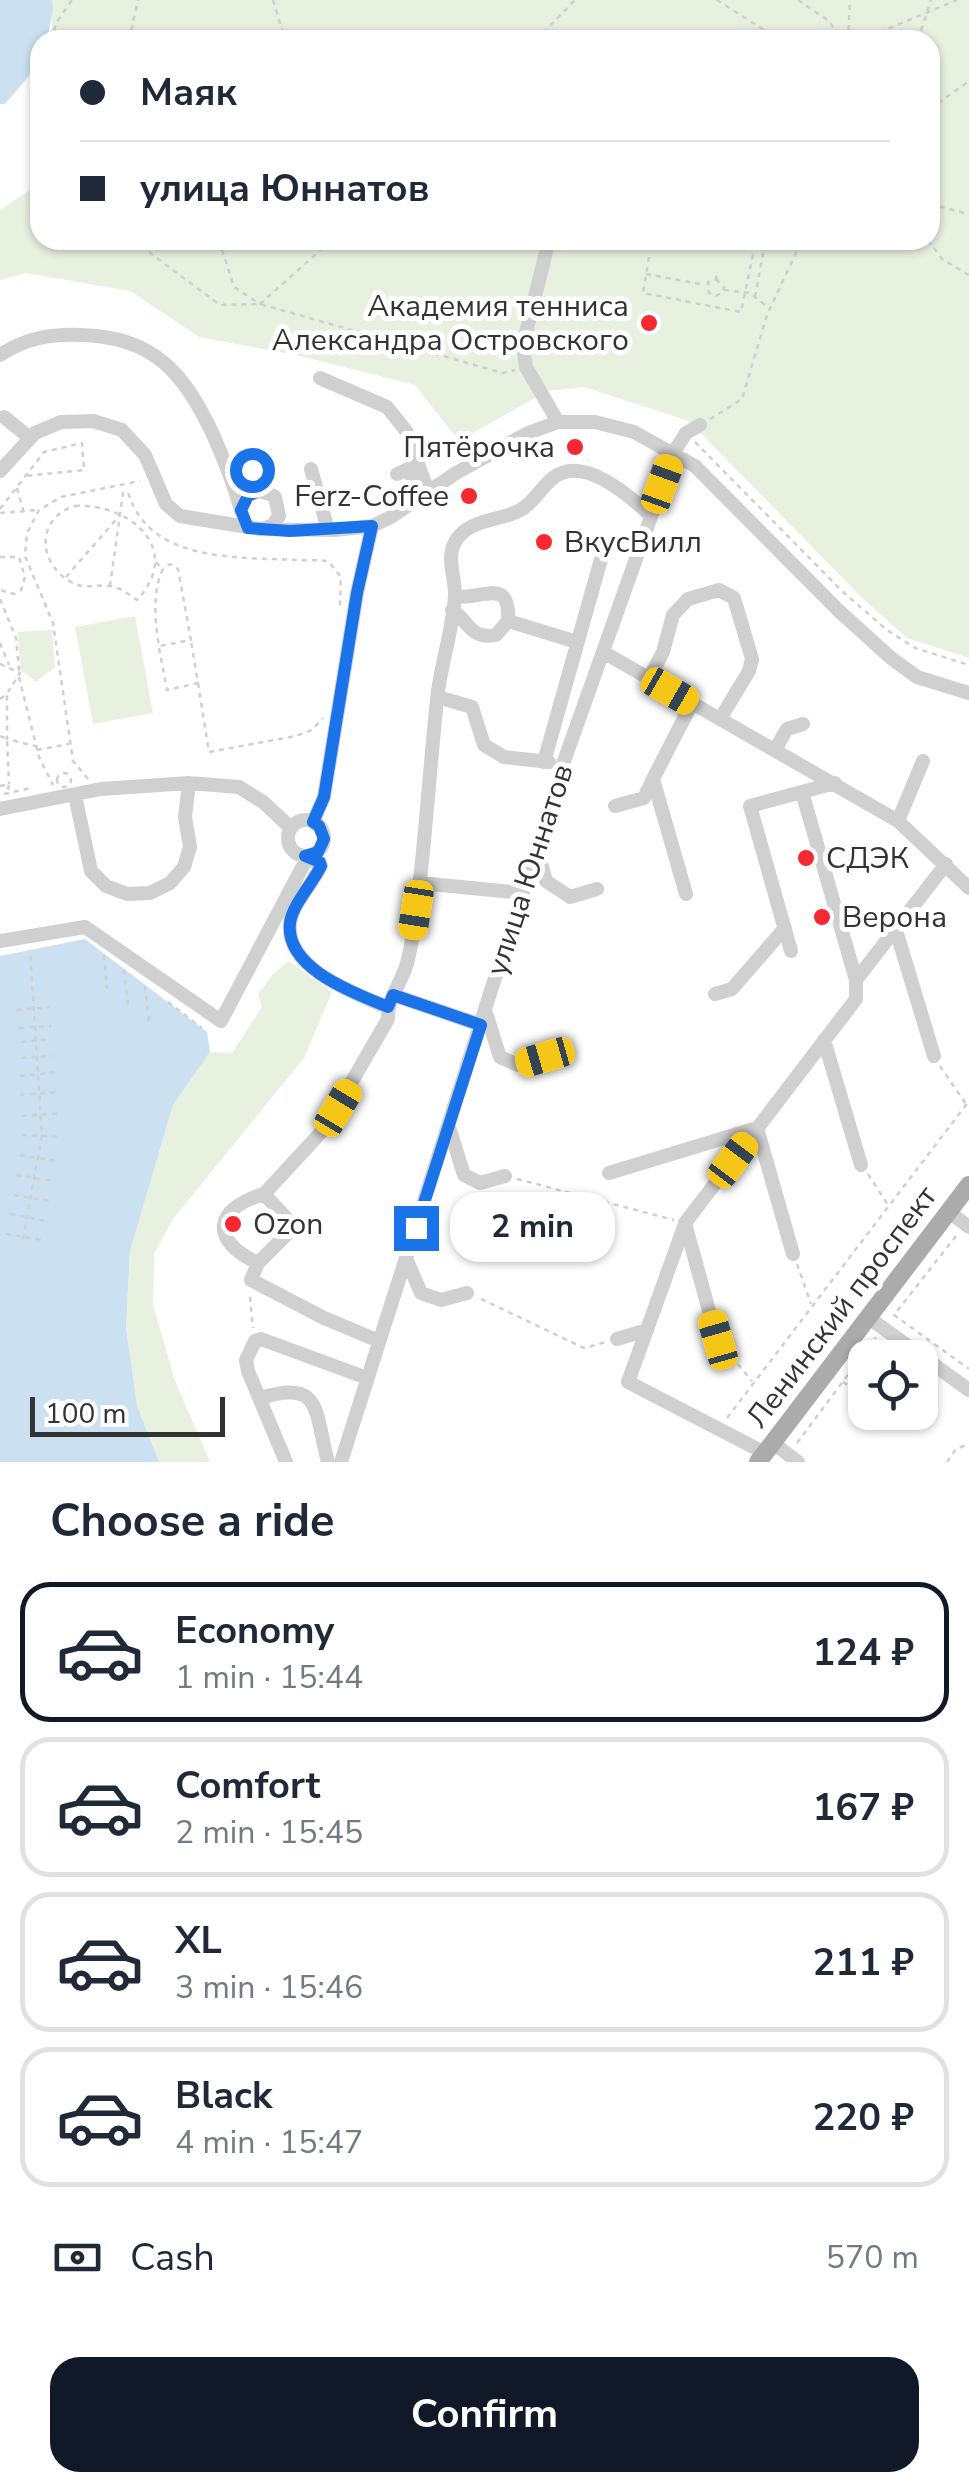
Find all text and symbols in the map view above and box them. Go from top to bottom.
text: Маяк [140,67,237,118]
text: улица Юннатов [140,163,429,214]
place label: Академия тенниса Александра Островского [272,286,629,361]
marker: Академия тенниса Александра Островского [638,312,660,334]
place label: Пятёрочка [403,427,555,468]
marker: Пятёрочка [564,436,586,458]
route start [230,448,275,493]
car [638,451,686,517]
place label: Ferz-Coffee [294,476,449,517]
marker: Ferz-Coffee [458,485,480,507]
place label: ВкусВилл [564,522,702,563]
marker: ВкусВилл [533,531,555,553]
car [637,663,703,719]
street label: улица Юннатов [477,759,583,981]
place label: СДЭК [826,838,909,879]
marker: СДЭК [795,847,817,869]
car [396,878,436,942]
place label: Верона [842,897,947,938]
marker: Верона [811,906,833,928]
car [512,1034,578,1080]
car [310,1075,366,1141]
car [703,1127,763,1193]
street label: Ленинский проспект [737,1177,947,1436]
callout: 2 min [451,1193,616,1263]
place label: Ozon [253,1204,323,1245]
text: 2 min [491,1205,574,1248]
route end [394,1206,439,1251]
marker: Ozon [222,1213,244,1235]
car [695,1307,741,1373]
map controls [848,1340,938,1430]
button: locate [848,1340,938,1430]
scale bar [30,1392,225,1436]
text: 100 m [45,1395,127,1433]
text: Choose a ride [50,1491,335,1552]
text: Economy [175,1605,334,1656]
icon: car [55,1607,145,1697]
text: 124 ₽ [813,1627,914,1678]
text: 1 min · 15:44 [175,1656,363,1699]
text: Comfort [175,1760,320,1811]
icon: car [55,1762,145,1852]
text: 167 ₽ [813,1782,914,1833]
text: 2 min · 15:45 [175,1811,363,1854]
text: XL [175,1915,222,1966]
icon: car [55,1917,145,2007]
text: 211 ₽ [813,1937,914,1988]
text: 3 min · 15:46 [175,1966,363,2009]
text: Black [175,2070,272,2121]
icon: car [55,2072,145,2162]
text: 220 ₽ [813,2092,914,2143]
text: 4 min · 15:47 [175,2121,363,2164]
icon: cash [50,2230,105,2285]
text: Cash [130,2232,215,2283]
text: 570 m [826,2236,919,2279]
button: Confirm [50,2357,919,2472]

